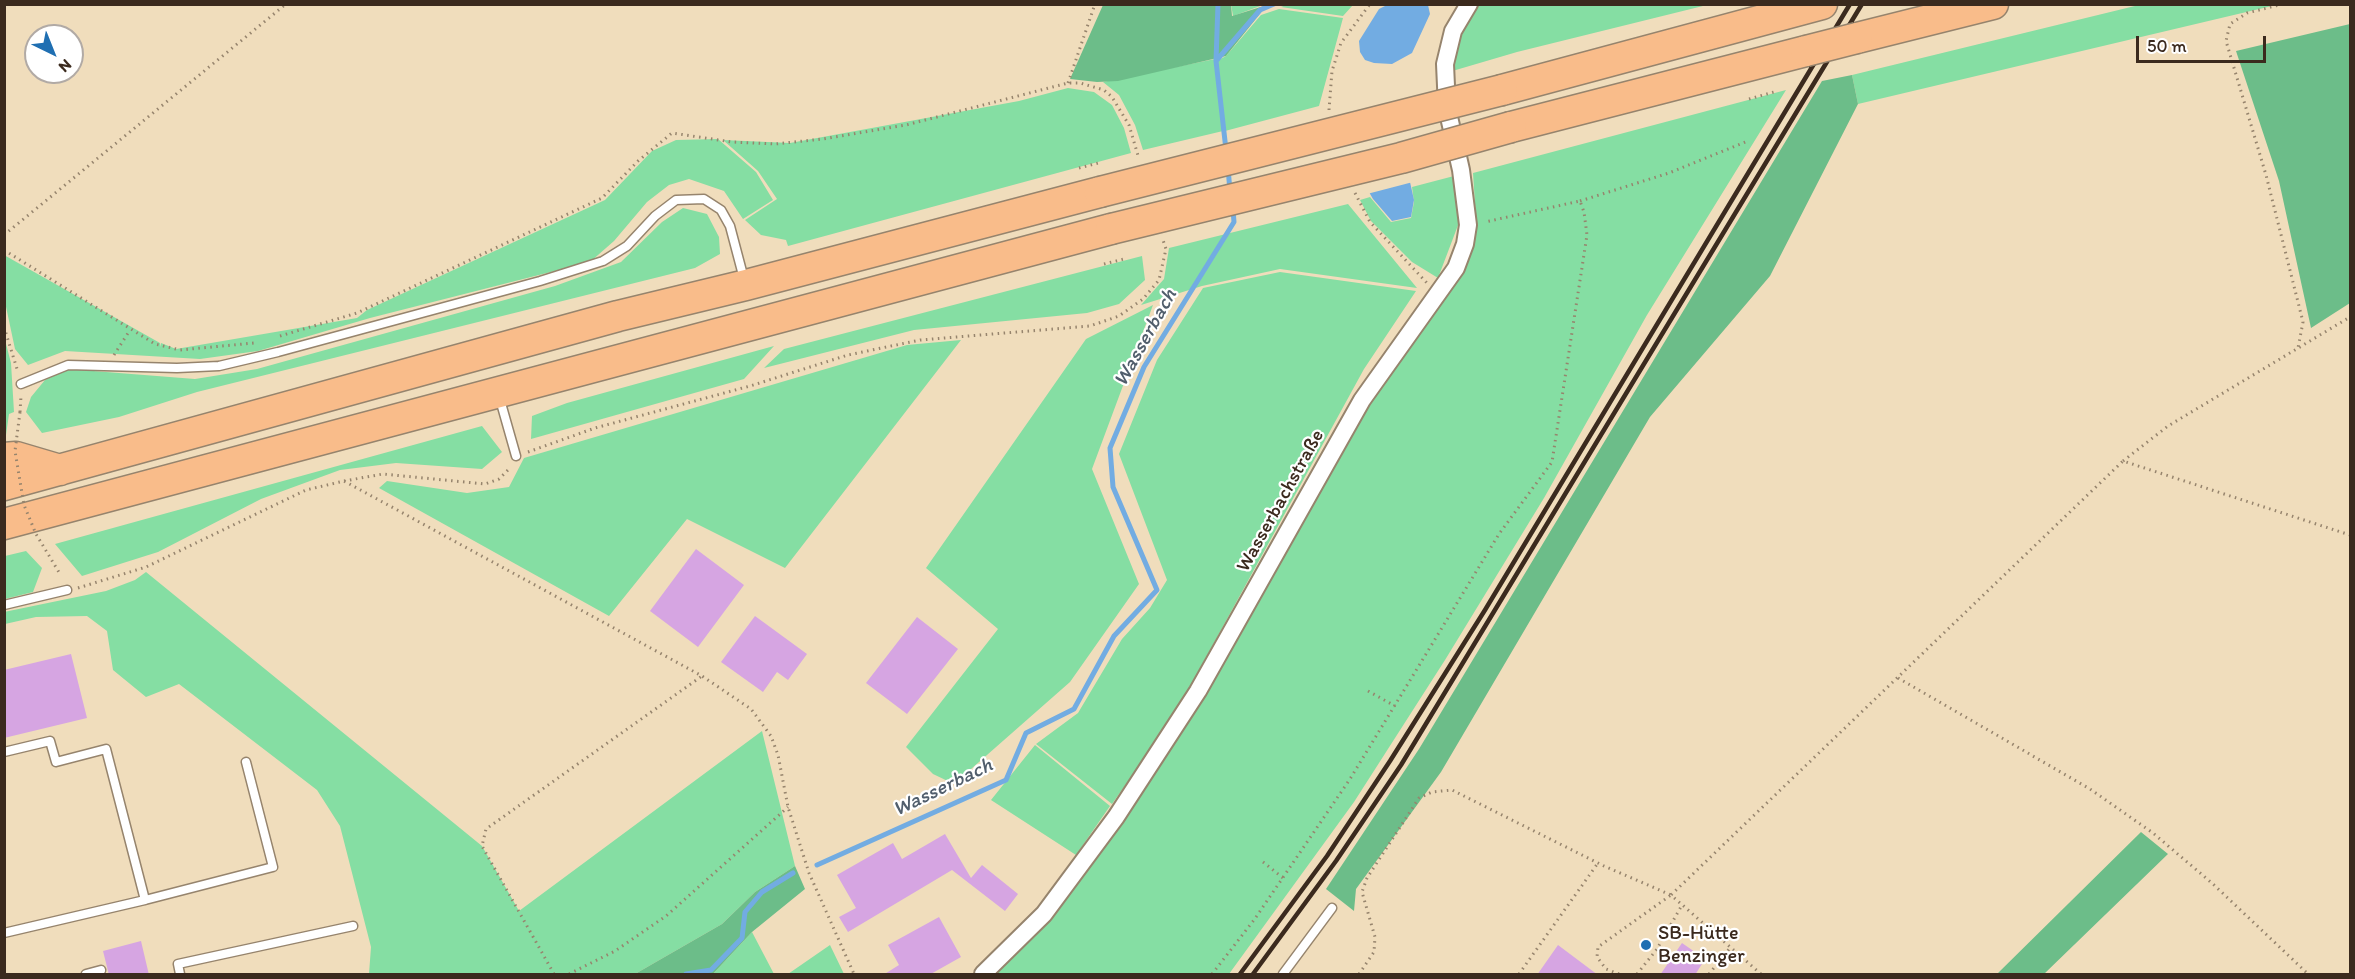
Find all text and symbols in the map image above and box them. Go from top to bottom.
north arrow [24,24,84,84]
scale bar [2139,24,2270,62]
text: 50 m [2147,35,2187,57]
text: N [55,55,76,77]
water label: Wasserbach [1109,285,1183,391]
street label: Wasserbachstraße [1232,426,1330,576]
water label: Wasserbach [889,753,997,823]
place label: SB-Hütte Benzinger [1658,922,1745,969]
marker: SB-Hütte Benzinger [1639,938,1653,952]

